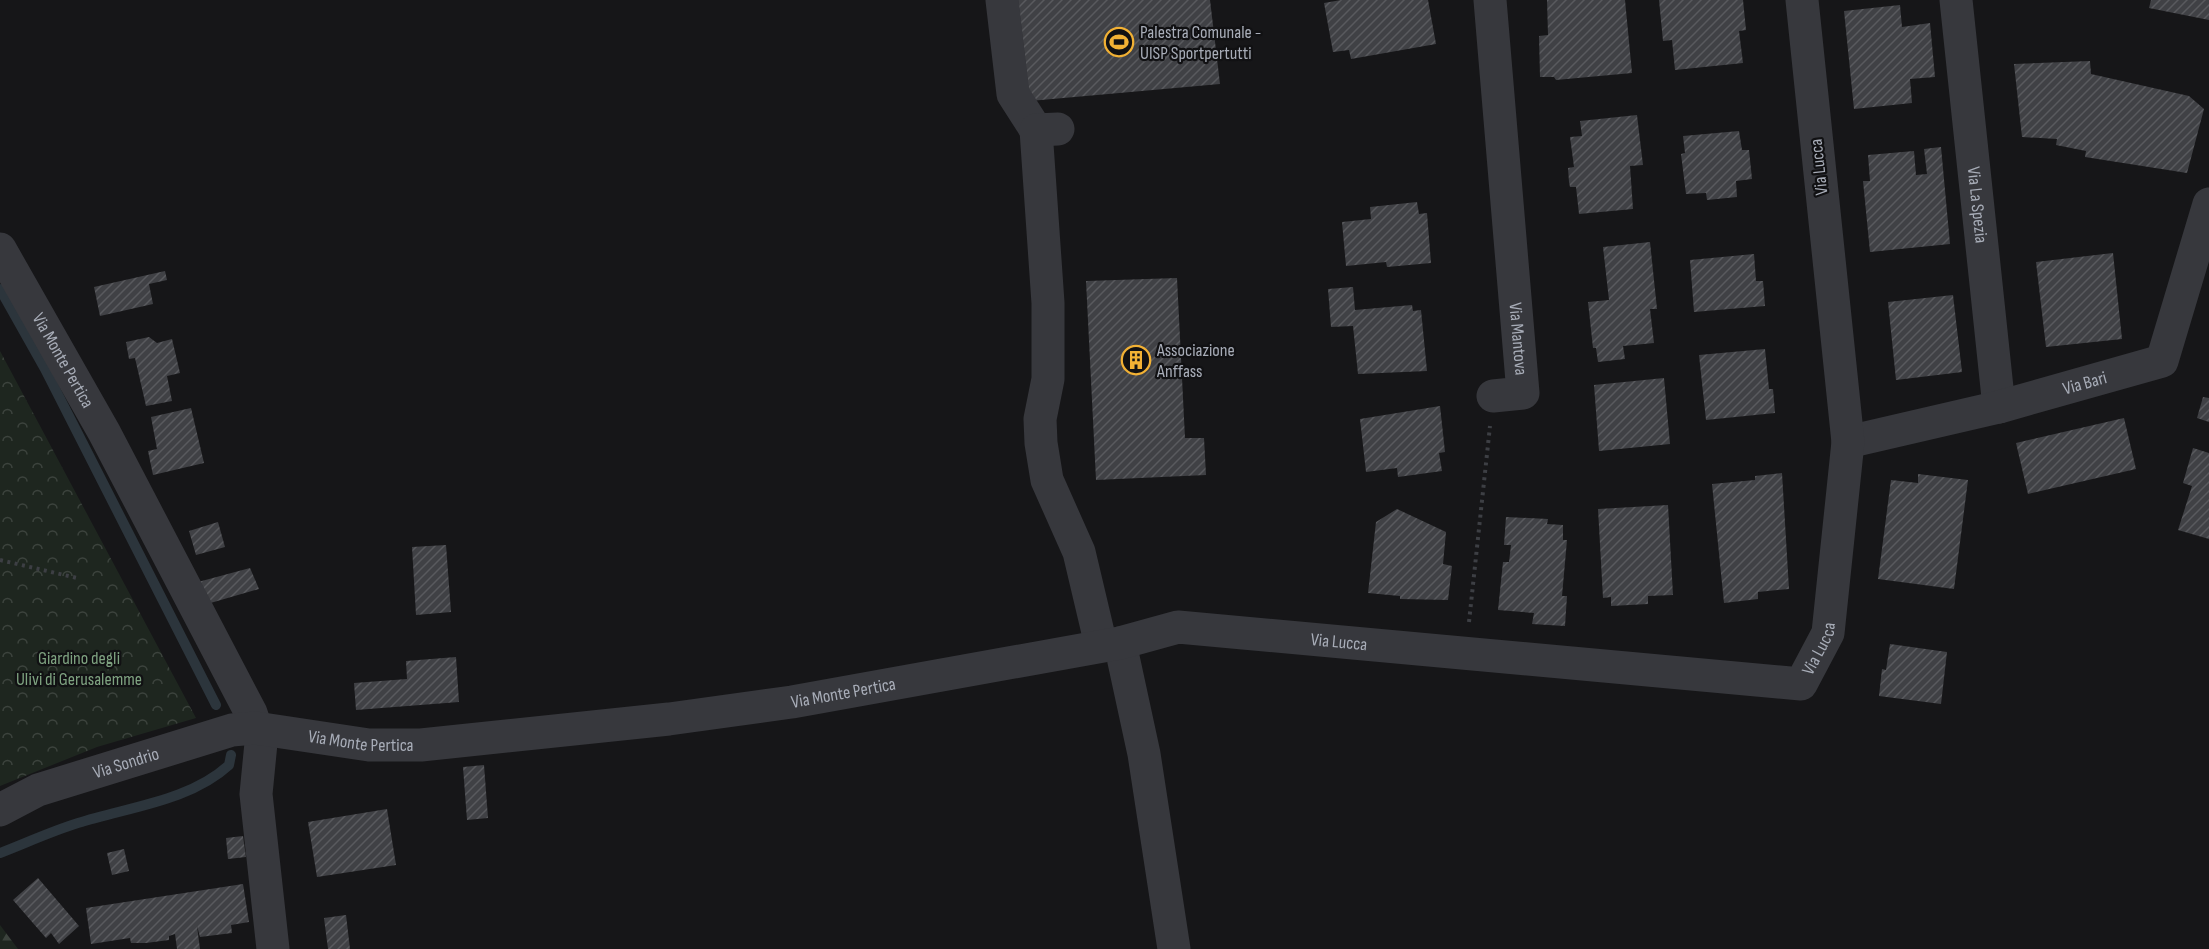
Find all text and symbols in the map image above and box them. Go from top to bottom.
place label: Palestra Comunale - UISP Sportpertutti [1140,22,1261,64]
sports icon: Palestra Comunale - UISP Sportpertutti [1103,26,1135,58]
street label: Via Lucca [1806,138,1832,196]
street label: Via La Spezia [1963,165,1992,244]
street label: Via Mantova [1505,302,1532,376]
street label: Via Monte Pertica [28,309,99,412]
place label: Associazione Anffass [1156,340,1235,382]
building icon: Associazione Anffass [1120,344,1152,376]
street label: Via Bari [2060,367,2109,399]
street label: Via Lucca [1797,621,1840,678]
street label: Via Lucca [1310,629,1368,655]
park label: Giardino degli Ulivi di Gerusalemme [16,648,142,690]
street label: Via Monte Pertica [789,673,897,712]
street label: Via Monte Pertica [307,726,414,756]
street label: Via Sondrio [90,743,161,783]

